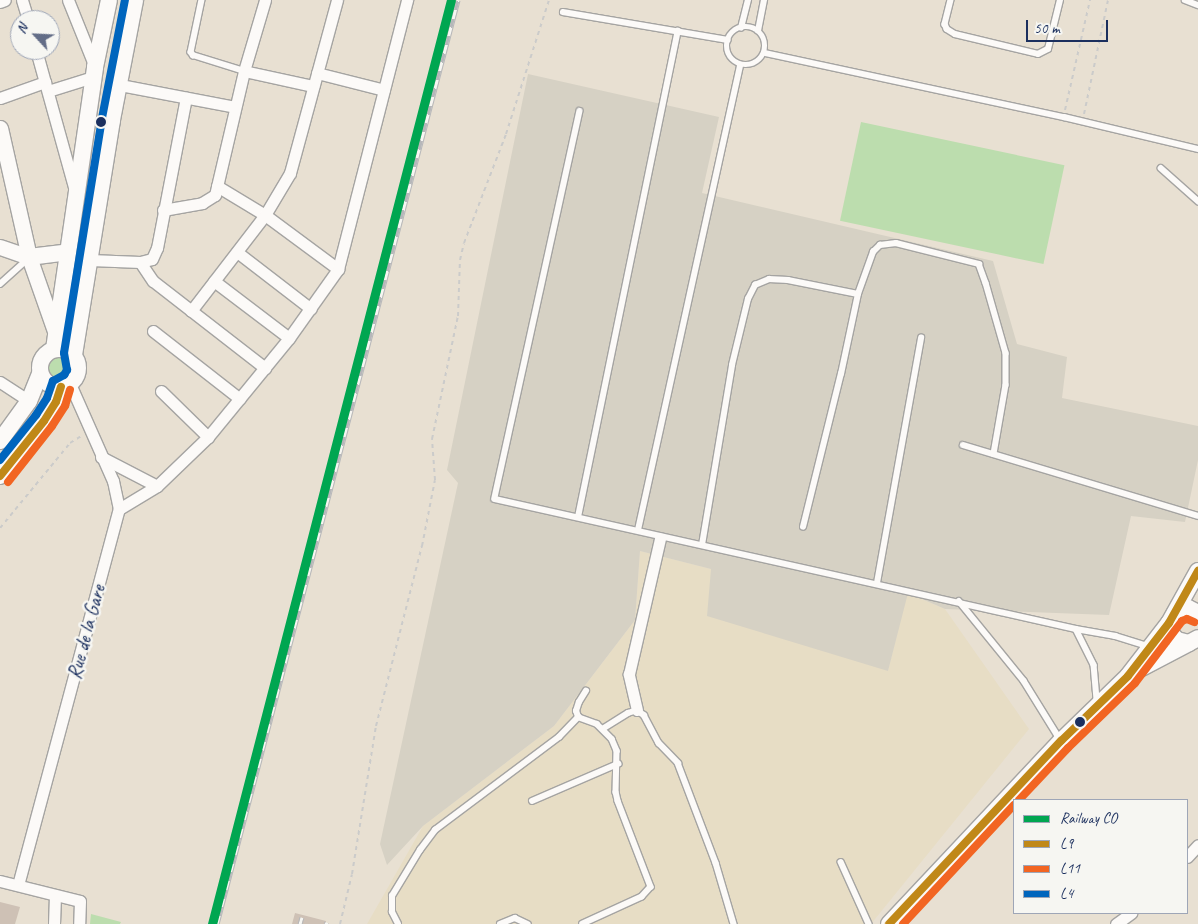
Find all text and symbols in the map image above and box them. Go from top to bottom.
north arrow [10,10,60,60]
scale bar [1028,10,1110,42]
text: 50 m [1034,19,1060,38]
text: N [12,21,31,36]
unlabelled marker [96,117,106,127]
street label: Rue de la Gare [62,582,110,682]
unlabelled marker [1075,717,1085,727]
legend [1013,799,1188,914]
text: Railway CO [1060,809,1117,828]
text: L9 [1060,834,1073,853]
text: L11 [1060,859,1080,878]
text: L4 [1060,884,1073,903]

